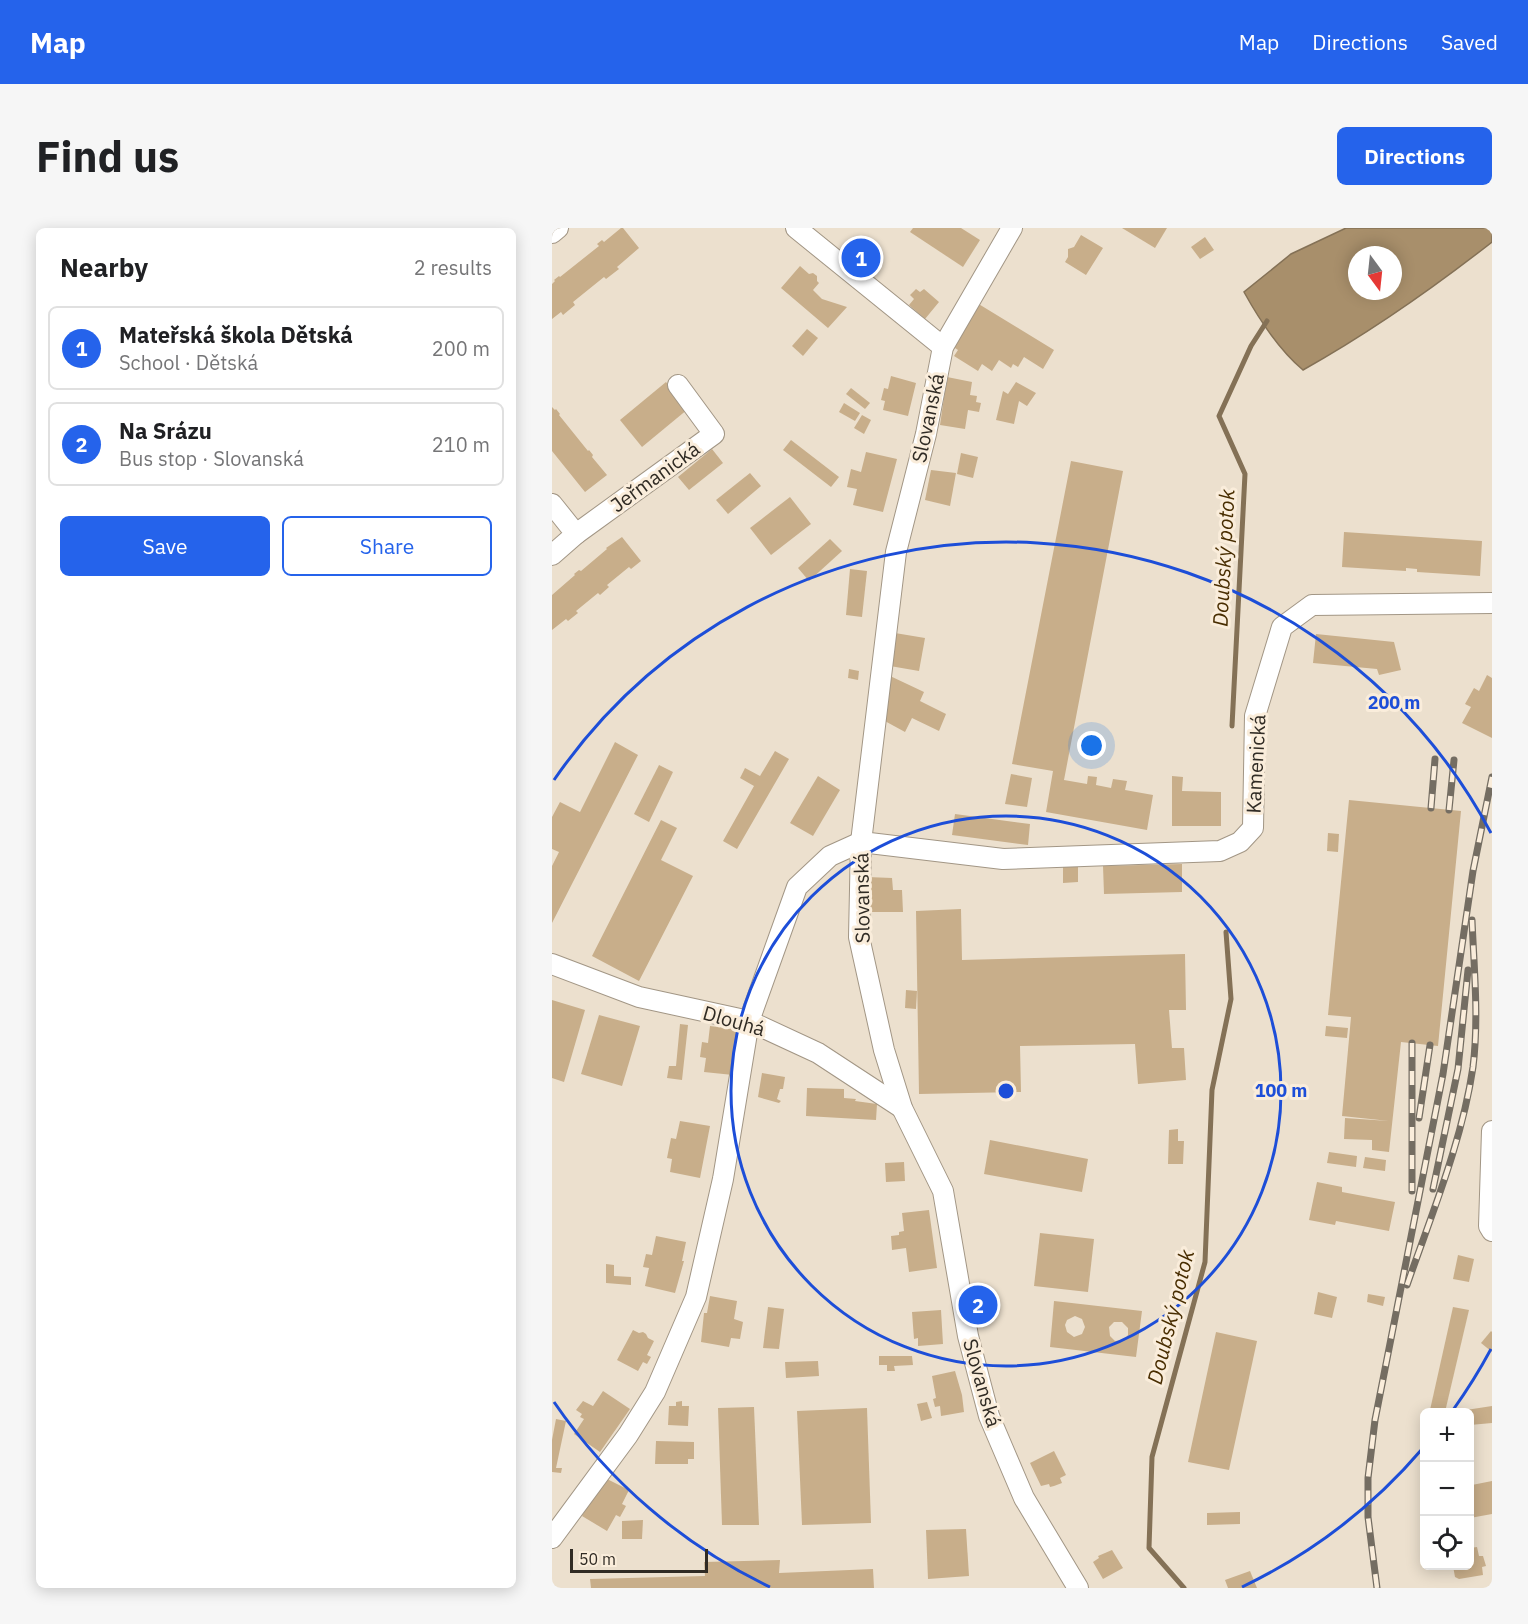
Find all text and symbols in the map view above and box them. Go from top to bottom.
text: Map [30,24,86,61]
text: Map [1239,28,1279,56]
text: Directions [1312,28,1408,56]
text: Saved [1441,28,1498,56]
button: Directions [1337,127,1492,185]
text: Find us [36,129,179,184]
pin: 1 [842,236,880,280]
north arrow [1348,246,1402,300]
text: Nearby [60,250,148,284]
text: 2 results [414,254,492,281]
text: Mateřská škola Dětská [119,320,353,349]
text: 1 [76,335,88,362]
text: 200 m [432,335,490,362]
text: School · Dětská [119,349,258,376]
street label: Slovanská [905,370,950,465]
text: Na Srázu [119,416,212,445]
text: 2 [76,431,88,458]
text: 210 m [432,431,490,458]
street label: Jeřmanická [605,435,705,518]
text: Bus stop · Slovanská [119,445,304,472]
water label: Doubský potok [1205,487,1241,627]
button: Save [60,516,270,576]
button: Share [282,516,492,576]
text: 200 m [1368,691,1420,714]
street label: Kamenická [1239,713,1272,814]
your location [1077,731,1106,760]
street label: Slovanská [847,852,876,944]
street label: Dlouhá [700,999,769,1042]
text: 100 m [1255,1079,1307,1102]
centre of rings [996,1081,1016,1101]
water label: Doubský potok [1140,1246,1201,1387]
pin: 2 [958,1282,998,1328]
street label: Slovanská [957,1336,1008,1430]
map controls [1420,1408,1474,1570]
button: + [1420,1408,1474,1462]
button: − [1420,1462,1474,1516]
button: locate [1420,1516,1474,1570]
scale bar [570,1546,708,1574]
text: 50 m [579,1549,616,1569]

